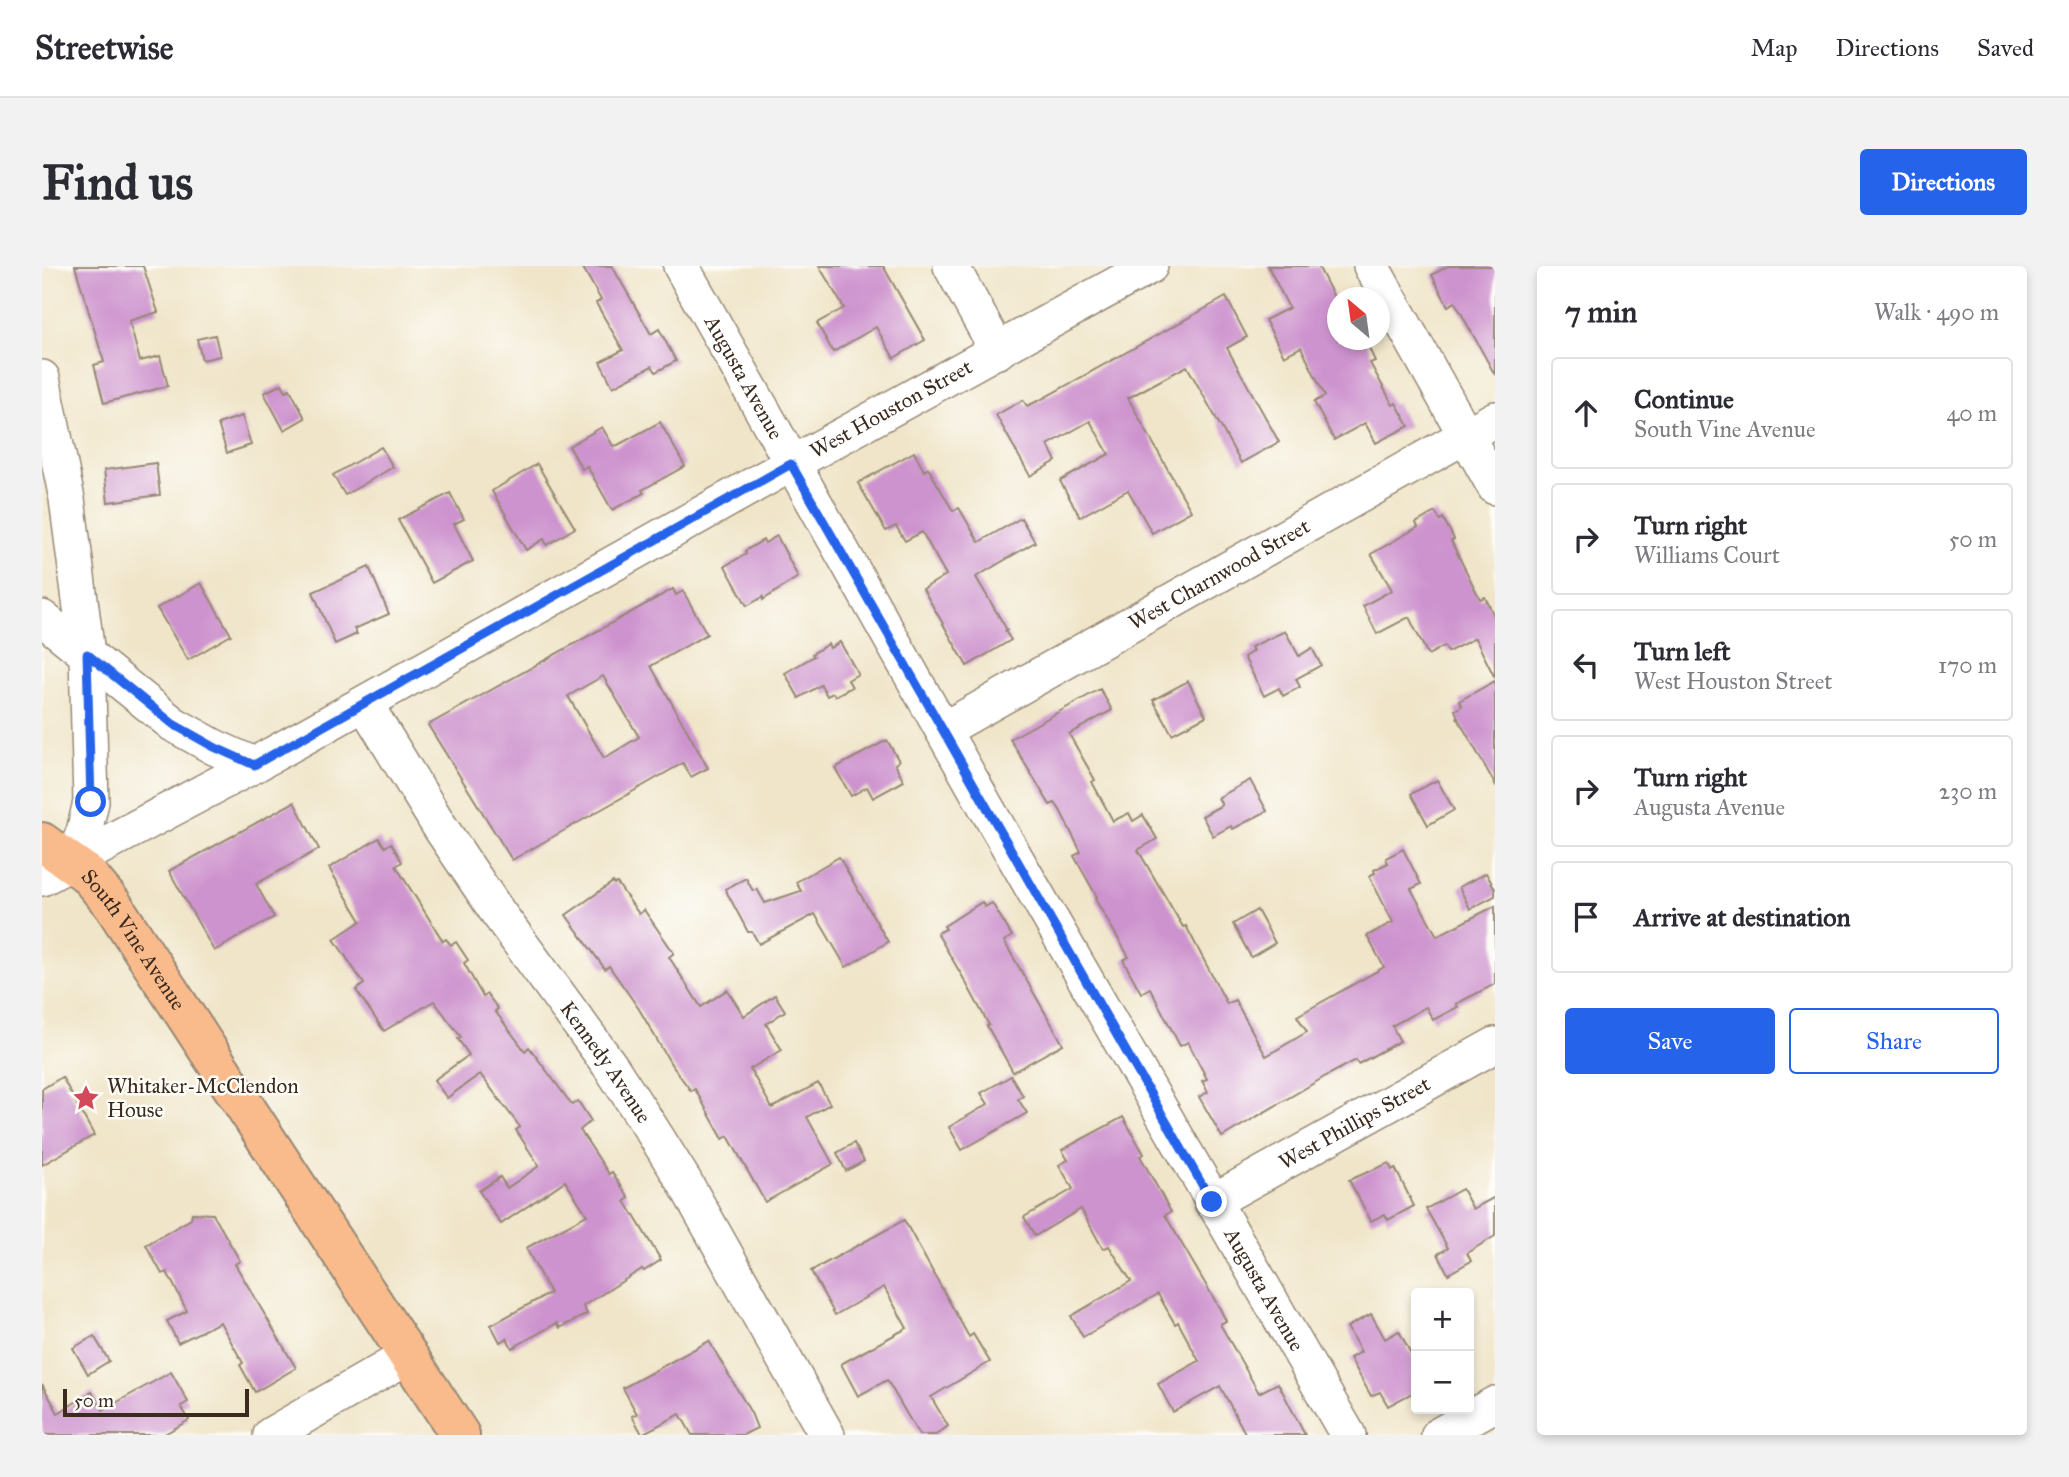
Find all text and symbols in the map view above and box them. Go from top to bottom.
text: Streetwise [35,28,173,68]
text: Map [1751,33,1798,63]
text: Directions [1836,33,1939,63]
text: Saved [1977,33,2034,63]
button: Directions [1860,149,2027,215]
text: Find us [42,153,193,212]
north arrow [1327,287,1390,350]
text: 7 min [1565,294,1637,330]
text: Walk · 490 m [1874,298,1999,326]
street label: Augusta Avenue [698,310,789,444]
street label: West Houston Street [805,353,977,464]
text: Continue [1634,383,1734,415]
icon: ahead [1567,394,1605,432]
text: 40 m [1947,399,1997,427]
text: South Vine Avenue [1634,415,1815,443]
text: Turn right [1634,509,1747,541]
street label: West Charnwood Street [1124,513,1315,636]
icon: right [1567,520,1605,558]
text: 50 m [1949,525,1997,553]
text: Williams Court [1634,541,1780,569]
text: Turn left [1634,635,1730,667]
icon: left [1567,646,1605,684]
text: 170 m [1938,651,1997,679]
text: West Houston Street [1634,667,1832,695]
text: Turn right [1634,761,1747,793]
icon: right [1567,772,1605,810]
text: 230 m [1939,777,1997,805]
route start [75,786,106,817]
text: Augusta Avenue [1634,793,1785,821]
street label: South Vine Avenue [76,864,192,1015]
icon: arrive [1567,898,1605,936]
text: Arrive at destination [1634,901,1851,933]
street label: Kennedy Avenue [554,996,657,1128]
button: Save [1565,1008,1775,1074]
button: Share [1789,1008,1999,1074]
street label: West Phillips Street [1274,1070,1435,1175]
place label: Whitaker-McClendon House [107,1073,299,1123]
place icon: Whitaker-McClendon House [71,1083,101,1113]
route end [1196,1186,1227,1217]
street label: Augusta Avenue [1218,1222,1310,1356]
map controls [1411,1288,1474,1414]
button: + [1411,1288,1474,1351]
button: − [1411,1351,1474,1414]
scale bar [63,1386,248,1418]
text: 50 m [74,1389,114,1412]

